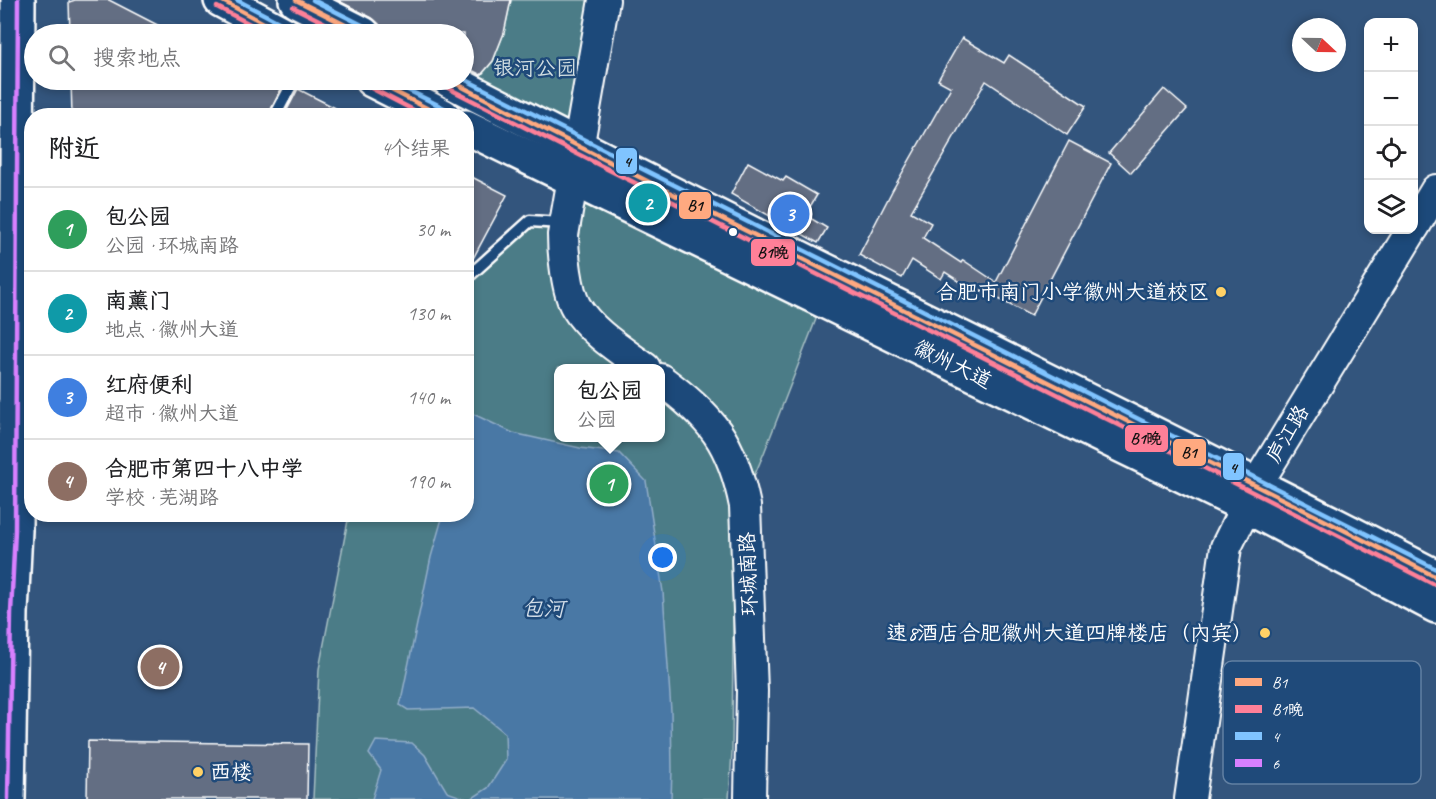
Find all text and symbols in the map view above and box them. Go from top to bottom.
north arrow [1292,18,1346,72]
map controls [1364,18,1418,234]
button: + [1364,18,1418,72]
search box [24,24,474,90]
icon: search [45,41,78,74]
text: 搜索地点 [93,44,181,72]
park label: 银河公园 [493,55,577,81]
button: − [1364,72,1418,126]
button: locate [1364,126,1418,180]
text: 附近 [48,132,100,165]
text: 4个结果 [381,136,450,161]
line badge: 4 [615,147,638,175]
text: 4 [623,152,632,172]
pin: 2 [628,180,668,226]
button: layers [1364,180,1418,234]
line badge: B1 [678,191,712,220]
pin: 3 [770,192,810,236]
text: B1 [687,196,705,216]
text: 包公园 [105,203,171,231]
text: 1 [63,217,72,242]
text: 30 m [416,217,450,242]
unlabelled marker [727,226,739,238]
text: 公园 · 环城南路 [105,233,238,258]
line badge: B1晚 [750,238,796,267]
text: B1晚 [757,243,789,263]
place label: 合肥市南门小学徽州大道校区 [936,279,1209,305]
marker: 合肥市南门小学徽州大道校区 [1214,285,1228,299]
text: 南薰门 [105,287,171,315]
text: 2 [63,301,72,326]
text: 130 m [407,301,450,326]
text: 地点 · 徽州大道 [105,317,238,342]
street label: 徽州大道 [910,334,996,394]
popup [554,364,665,442]
text: 红府便利 [105,371,193,399]
text: 包公园 [576,377,643,405]
text: 3 [63,385,72,410]
text: 140 m [407,385,450,410]
street label: 庐江路 [1260,400,1314,468]
text: 超市 · 徽州大道 [105,401,238,426]
text: 公园 [576,407,616,432]
line badge: B1晚 [1124,424,1169,453]
text: B1晚 [1130,429,1162,449]
line badge: B1 [1172,438,1207,467]
text: B1 [1181,443,1199,463]
line badge: 4 [1222,452,1245,481]
text: 合肥市第四十八中学 [105,455,303,483]
text: 4 [1229,458,1238,478]
pin: 1 [590,462,628,506]
text: 4 [63,469,72,494]
text: 190 m [407,469,450,494]
text: 学校 · 芜湖路 [105,485,218,510]
street label: 环城南路 [734,532,762,616]
your location [648,543,677,572]
water label: 包河 [521,595,568,623]
place label: 速8酒店合肥徽州大道四牌楼店（内宾） [887,620,1253,646]
marker: 速8酒店合肥徽州大道四牌楼店（内宾） [1258,626,1272,640]
pin: 4 [140,644,180,690]
legend [1223,661,1421,784]
text: B1 [1272,673,1288,693]
text: B1晚 [1272,700,1304,720]
text: 4 [1272,727,1281,747]
text: 6 [1272,754,1280,774]
place label: 西楼 [210,759,252,785]
marker: 西楼 [191,765,205,779]

